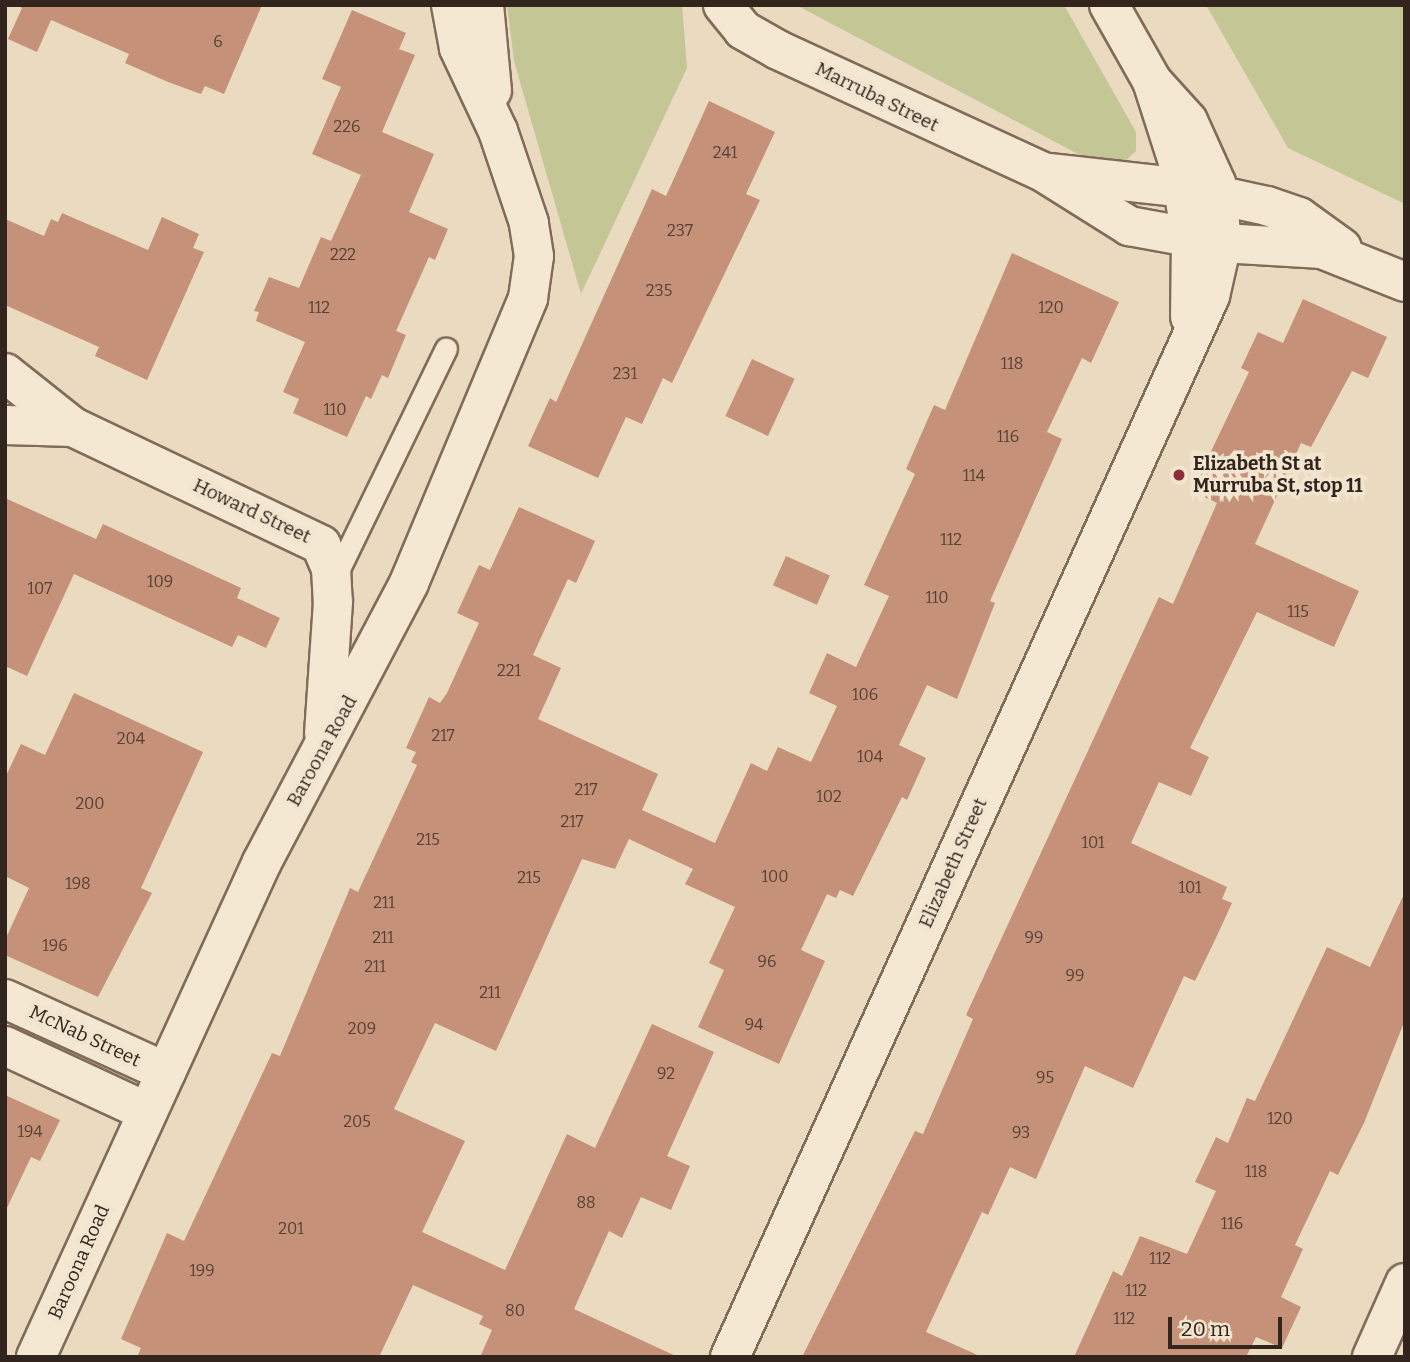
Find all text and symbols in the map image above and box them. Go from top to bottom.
house number: 6 [213,32,223,52]
street label: Marruba Street [812,57,942,137]
house number: 226 [334,117,360,137]
house number: 241 [713,143,737,163]
house number: 237 [667,221,693,241]
house number: 222 [330,245,356,265]
house number: 235 [646,281,672,301]
house number: 112 [308,298,330,318]
house number: 120 [1038,298,1064,318]
house number: 118 [1001,354,1023,374]
house number: 231 [613,364,637,384]
house number: 110 [323,400,347,420]
house number: 116 [997,427,1019,447]
place label: Elizabeth St at Murruba St, stop 11 [1193,453,1362,497]
house number: 114 [963,466,985,486]
marker: Elizabeth St at Murruba St, stop 11 [1171,467,1187,483]
street label: Howard Street [190,474,314,548]
house number: 112 [940,530,962,550]
house number: 109 [147,572,173,592]
house number: 107 [28,579,52,599]
house number: 110 [925,588,949,608]
house number: 115 [1287,602,1309,622]
house number: 221 [497,661,521,681]
house number: 106 [852,685,878,705]
street label: Baroona Road [282,692,362,810]
house number: 217 [431,726,455,746]
house number: 204 [117,729,145,749]
house number: 104 [857,747,883,767]
house number: 217 [574,780,598,800]
house number: 102 [816,787,842,807]
house number: 200 [75,794,105,814]
street label: Elizabeth Street [914,795,992,931]
house number: 217 [560,812,584,832]
house number: 215 [416,830,440,850]
house number: 101 [1081,833,1105,853]
house number: 100 [761,867,789,887]
house number: 215 [517,868,541,888]
house number: 198 [65,874,91,894]
house number: 101 [1178,878,1202,898]
house number: 211 [373,893,395,913]
house number: 211 [372,928,394,948]
house number: 99 [1025,928,1043,948]
house number: 196 [42,936,68,956]
house number: 96 [758,952,776,972]
house number: 211 [364,957,386,977]
house number: 99 [1066,966,1084,986]
house number: 211 [479,983,501,1003]
street label: McNab Street [26,1000,144,1072]
house number: 94 [745,1015,763,1035]
house number: 209 [348,1019,376,1039]
house number: 92 [657,1064,675,1084]
house number: 95 [1036,1068,1054,1088]
house number: 120 [1267,1109,1293,1129]
house number: 205 [343,1112,371,1132]
house number: 194 [17,1122,43,1142]
house number: 93 [1012,1123,1030,1143]
house number: 118 [1245,1162,1267,1182]
house number: 88 [576,1193,596,1213]
street label: Baroona Road [44,1201,114,1323]
house number: 116 [1221,1214,1243,1234]
house number: 201 [278,1219,304,1239]
house number: 112 [1149,1249,1171,1269]
house number: 199 [189,1261,215,1281]
house number: 112 [1125,1281,1147,1301]
house number: 80 [505,1301,525,1321]
scale bar [1172,1302,1286,1346]
house number: 112 [1113,1309,1135,1329]
text: 20 m [1181,1316,1230,1342]

